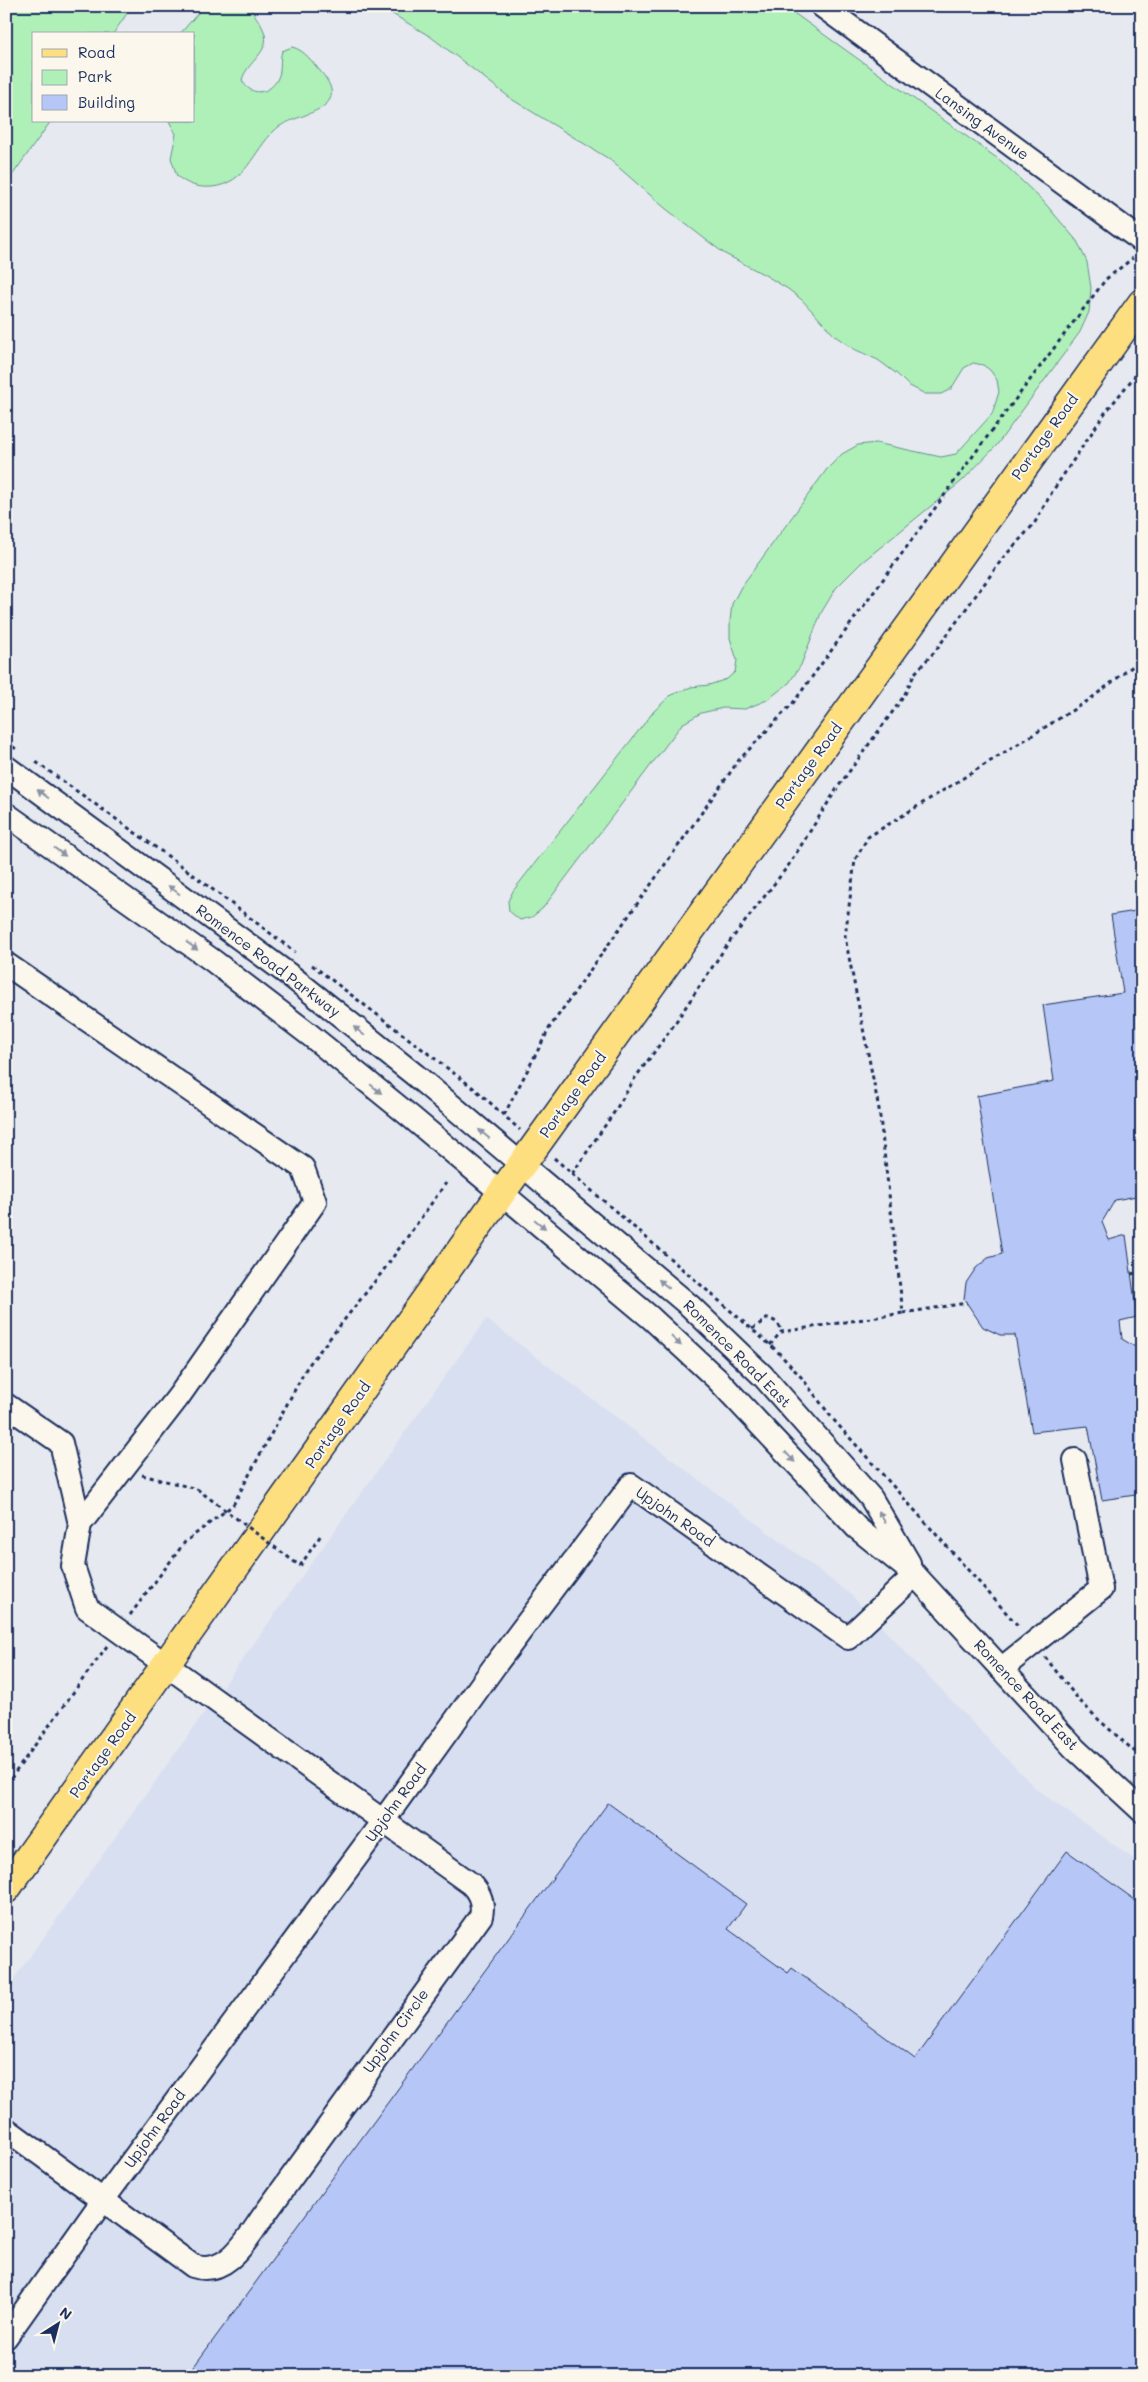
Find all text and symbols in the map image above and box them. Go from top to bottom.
legend [32,32,195,122]
text: Road [78,42,115,62]
text: Park [78,66,112,86]
street label: Lansing Avenue [932,82,1033,164]
text: Building [78,92,135,112]
street label: Portage Road [1006,389,1082,483]
street label: Portage Road [770,718,846,812]
one-way arrow [37,788,50,799]
one-way arrow [53,847,67,857]
one-way arrow [168,885,181,896]
street label: Romence Road Parkway [192,899,345,1021]
one-way arrow [186,941,199,951]
one-way arrow [353,1026,366,1037]
street label: Portage Road [534,1047,610,1141]
one-way arrow [370,1083,383,1094]
one-way arrow [478,1129,491,1140]
one-way arrow [533,1218,546,1229]
one-way arrow [658,1279,671,1290]
street label: Romence Road East [679,1295,796,1412]
one-way arrow [670,1335,682,1347]
street label: Portage Road [300,1377,375,1472]
one-way arrow [784,1451,796,1463]
street label: Upjohn Road [632,1482,719,1551]
one-way arrow [878,1511,887,1524]
street label: Romence Road East [970,1634,1083,1754]
street label: Portage Road [64,1707,140,1801]
street label: Upjohn Road [360,1759,430,1846]
street label: Upjohn Circle [358,1984,433,2077]
street label: Upjohn Road [119,2085,189,2172]
north arrow [32,2300,82,2350]
text: N [56,2302,76,2324]

